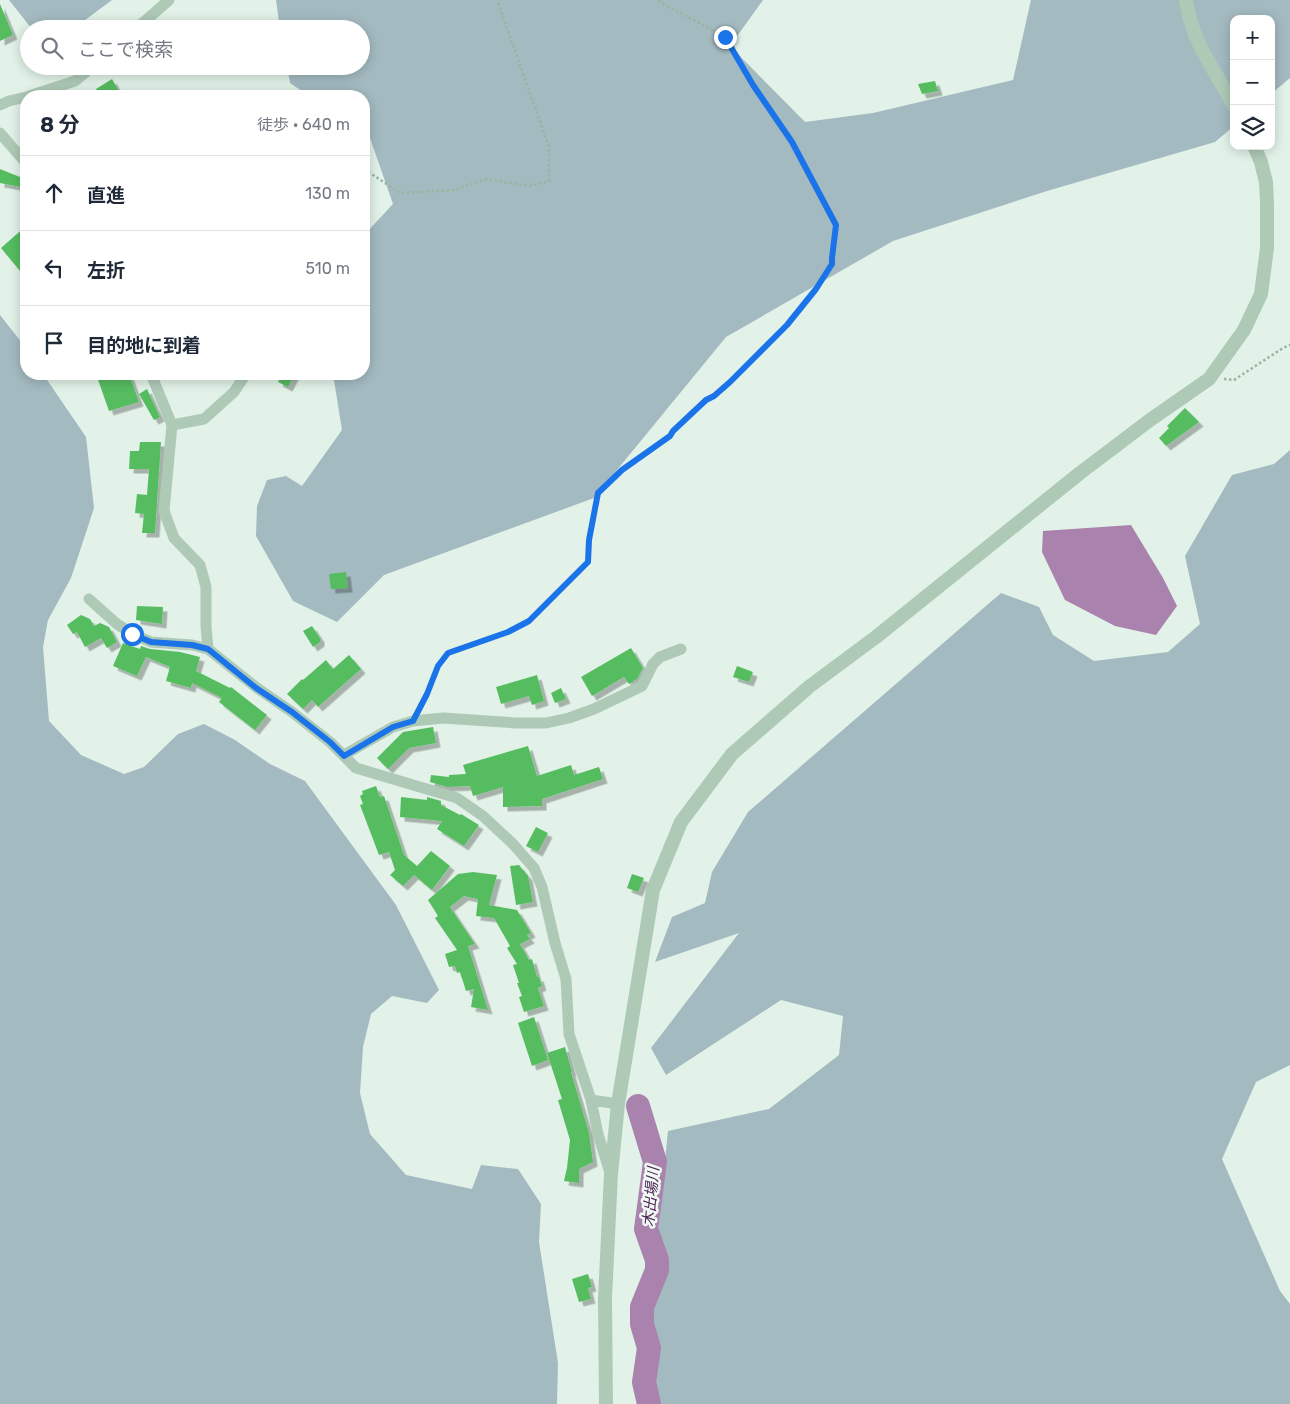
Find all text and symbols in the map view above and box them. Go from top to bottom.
map controls [1230,15,1275,150]
button: + [1230,15,1275,60]
search box [20,20,370,75]
route end [714,26,737,49]
icon: search [38,34,66,62]
text: ここで検索 [78,38,173,61]
button: − [1230,60,1275,105]
button: layers [1230,105,1275,150]
text: 8 分 [40,112,80,137]
text: 徒歩 · 640 m [257,115,350,134]
icon: ahead [40,179,68,207]
text: 直進 [87,184,125,207]
text: 130 m [305,184,350,203]
icon: left [40,254,68,282]
text: 左折 [87,259,125,282]
text: 510 m [306,259,350,278]
icon: arrive [40,329,68,357]
text: 目的地に到着 [87,334,201,357]
route start [121,623,144,646]
water label: 木出場川 [639,1164,663,1228]

